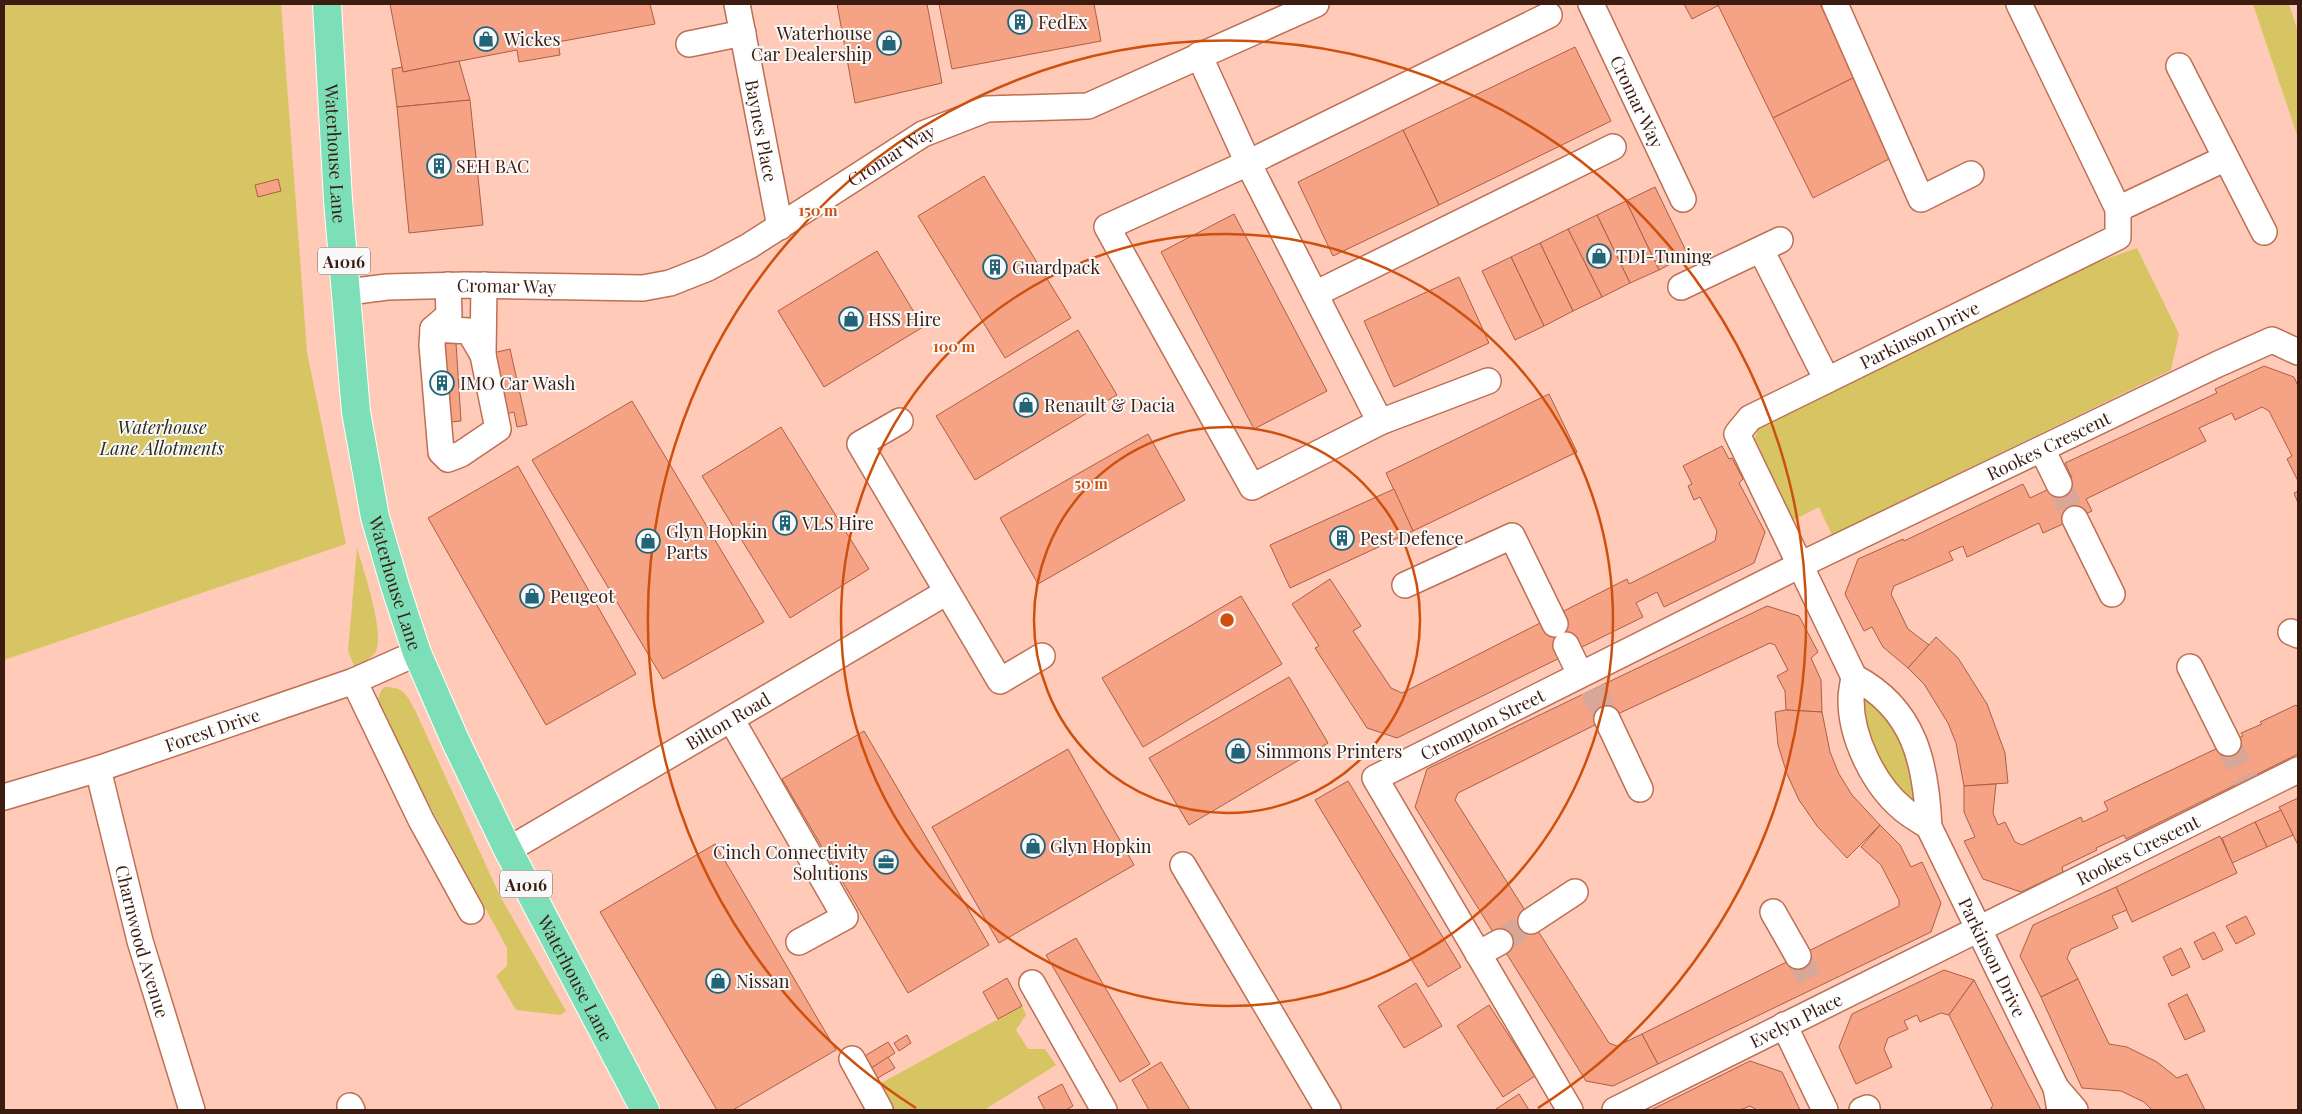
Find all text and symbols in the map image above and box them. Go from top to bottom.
building icon: FedEx [1007,9,1033,35]
place label: FedEx [1038,10,1088,34]
place label: Waterhouse Car Dealership [751,21,872,66]
shop icon: Wickes [473,26,499,52]
place label: Wickes [503,27,560,51]
shop icon: Waterhouse Car Dealership [876,30,902,56]
street label: Cromar Way [1605,51,1669,152]
street label: Baynes Place [740,77,783,184]
street label: Waterhouse Lane [319,82,352,224]
street label: Cromar Way [843,119,938,192]
building icon: SEH BAC [426,153,452,179]
place label: SEH BAC [456,154,529,178]
text: 150 m [798,200,838,220]
shop icon: TDI-Tuning [1586,243,1612,269]
place label: TDI-Tuning [1616,244,1712,268]
road number: A1016 [318,248,370,274]
building icon: Guardpack [982,254,1008,280]
place label: Guardpack [1012,255,1100,279]
street label: Cromar Way [456,273,557,299]
street label: Parkinson Drive [1856,295,1983,374]
shop icon: HSS Hire [838,306,864,332]
place label: HSS Hire [868,307,941,331]
text: 100 m [933,336,976,356]
building icon: IMO Car Wash [429,370,455,396]
place label: IMO Car Wash [460,371,576,395]
shop icon: Renault & Dacia [1013,392,1039,418]
place label: Renault & Dacia [1044,393,1175,417]
street label: Rookes Crescent [1983,405,2115,486]
park label: Waterhouse Lane Allotments [99,415,224,460]
text: 50 m [1074,473,1108,493]
building icon: VLS Hire [772,510,798,536]
place label: VLS Hire [801,511,874,535]
street label: Waterhouse Lane [363,512,427,654]
place label: Glyn Hopkin Parts [666,519,768,564]
building icon: Pest Defence [1329,525,1355,551]
place label: Pest Defence [1360,526,1464,550]
shop icon: Glyn Hopkin Parts [635,528,661,554]
shop icon: Peugeot [519,583,545,609]
place label: Peugeot [550,584,615,608]
centre of rings [1218,611,1236,629]
street label: Crompton Street [1416,683,1549,765]
street label: Bilton Road [681,686,775,755]
street label: Forest Drive [162,702,263,757]
shop icon: Simmons Printers [1225,738,1251,764]
place label: Simmons Printers [1256,739,1402,763]
street label: Rookes Crescent [2072,809,2204,890]
shop icon: Glyn Hopkin [1020,833,1046,859]
place label: Glyn Hopkin [1050,834,1152,858]
place label: Cinch Connectivity Solutions [713,840,868,885]
office icon: Cinch Connectivity Solutions [873,849,899,875]
street label: Charnwood Avenue [110,862,175,1021]
road number: A1016 [500,871,552,898]
street label: Parkinson Drive [1953,894,2032,1021]
street label: Waterhouse Lane [532,910,619,1045]
shop icon: Nissan [705,968,731,994]
place label: Nissan [736,969,790,993]
street label: Evelyn Place [1745,987,1846,1053]

